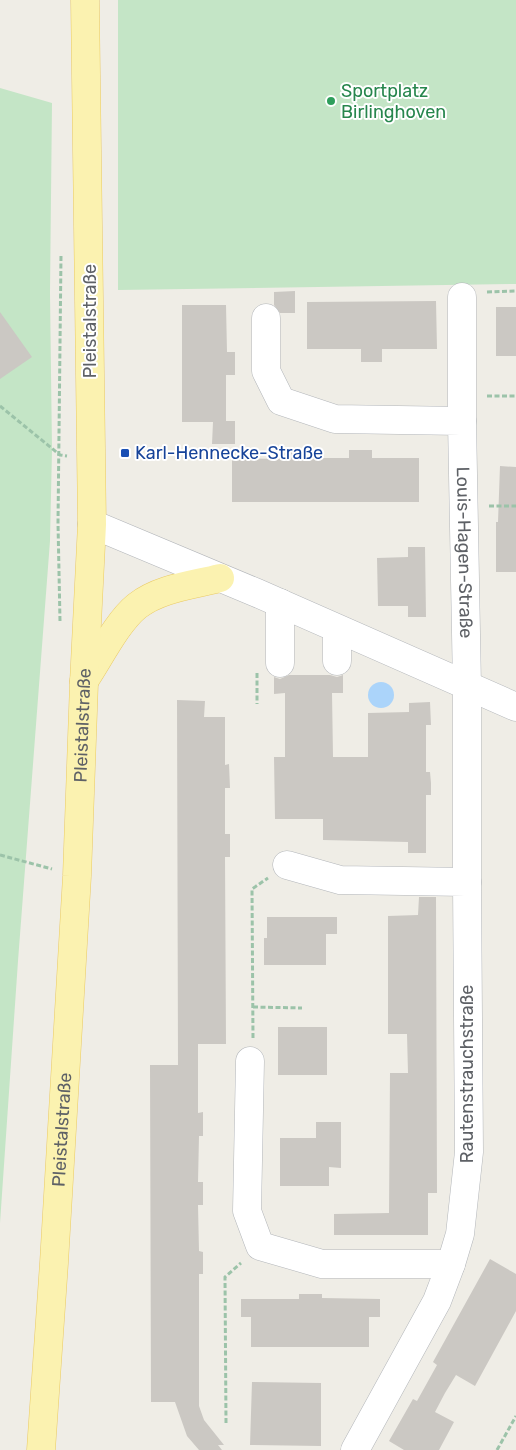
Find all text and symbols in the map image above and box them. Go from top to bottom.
place label: Sportplatz Birlinghoven [341,80,446,123]
marker: Sportplatz Birlinghoven [325,95,337,107]
street label: Pleistalstraße [79,264,101,378]
place label: Karl-Hennecke-Straße [135,442,323,464]
marker: Karl-Hennecke-Straße [119,447,131,459]
street label: Louis-Hagen-Straße [452,466,477,639]
street label: Pleistalstraße [69,667,96,783]
street label: Rautenstrauchstraße [456,985,478,1163]
street label: Pleistalstraße [48,1072,76,1187]

